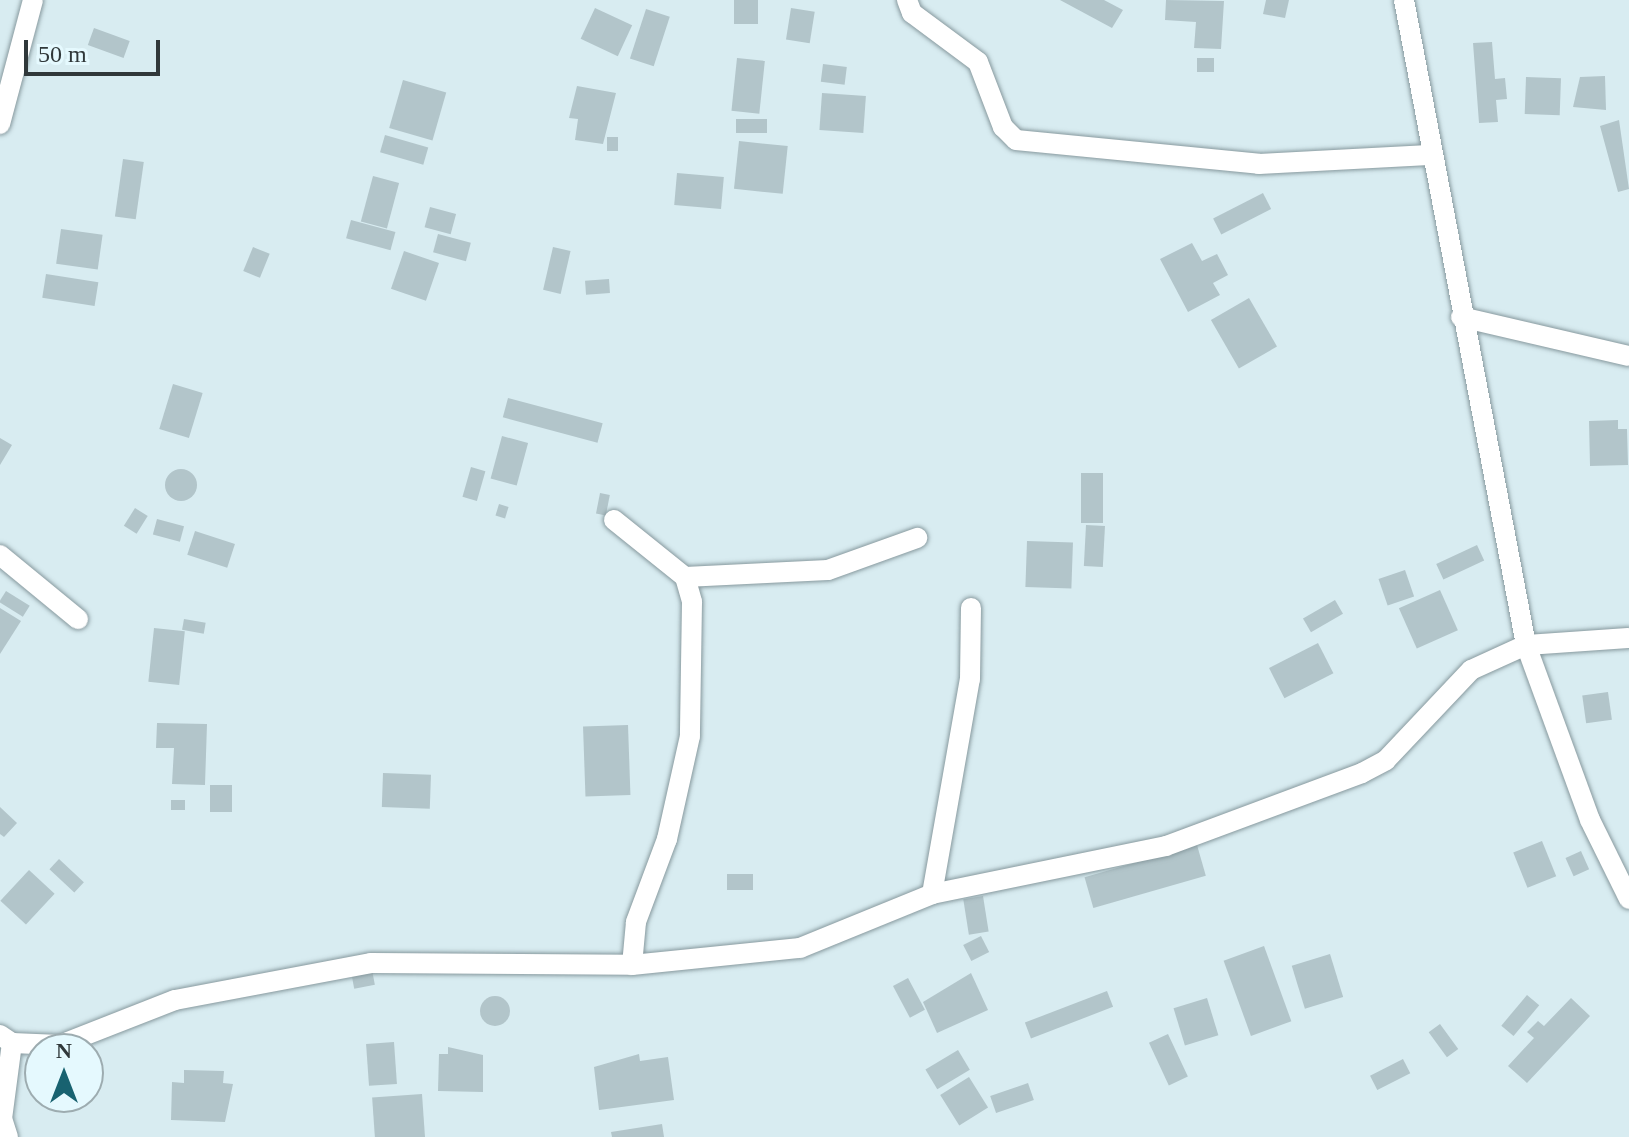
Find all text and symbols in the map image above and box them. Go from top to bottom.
scale bar [28,24,164,74]
text: 50 m [38,41,87,67]
north arrow [24,1033,104,1113]
text: N [56,1038,72,1063]

